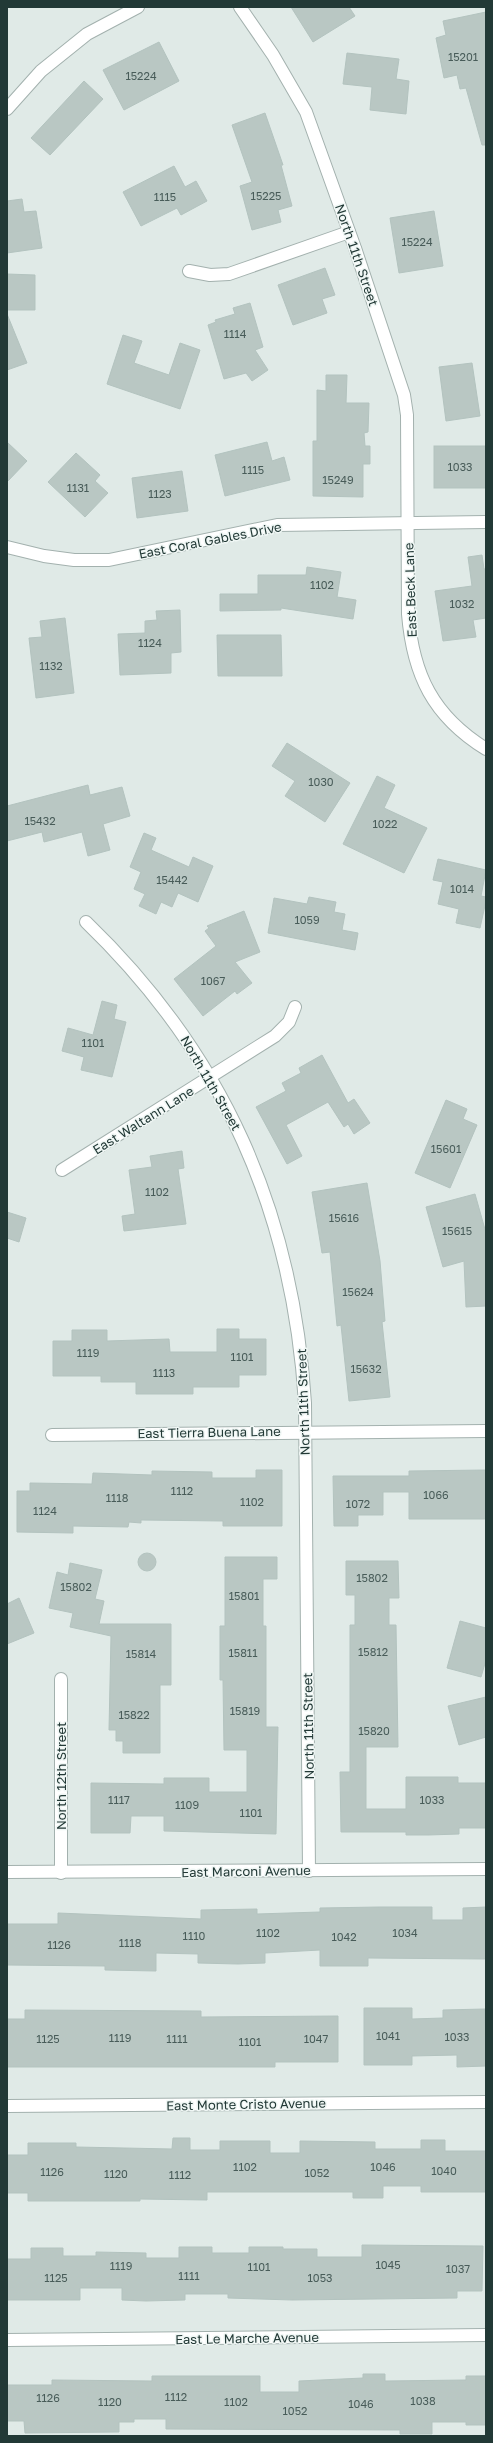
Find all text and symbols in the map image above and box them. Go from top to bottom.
house number: 15201 [448,50,478,63]
house number: 15224 [125,69,157,82]
house number: 15225 [251,189,281,202]
house number: 1115 [154,190,176,203]
street label: North 11th Street [332,202,382,308]
house number: 15224 [401,235,433,248]
house number: 1114 [224,327,247,340]
house number: 1033 [447,460,473,473]
house number: 1115 [242,463,264,476]
house number: 15249 [322,473,354,486]
house number: 1131 [67,481,89,494]
house number: 1123 [148,487,172,500]
street label: East Coral Gables Drive [137,518,283,562]
street label: East Beck Lane [400,542,420,638]
house number: 1102 [310,578,334,591]
house number: 1032 [450,597,474,610]
house number: 1124 [138,636,162,649]
house number: 1132 [39,659,63,672]
house number: 1030 [308,775,334,788]
house number: 15432 [24,814,56,827]
house number: 1022 [373,817,397,830]
house number: 15442 [156,873,188,886]
house number: 1014 [450,882,474,895]
house number: 1059 [294,913,320,926]
house number: 1067 [201,974,225,987]
street label: North 11th Street [177,1033,245,1133]
house number: 1101 [82,1036,104,1049]
street label: East Waltann Lane [90,1083,196,1157]
house number: 15601 [431,1142,461,1155]
house number: 1102 [145,1185,169,1198]
house number: 15616 [329,1211,360,1224]
house number: 15615 [442,1224,472,1237]
house number: 15624 [342,1285,374,1298]
house number: 1119 [77,1346,99,1359]
street label: North 11th Street [293,1348,313,1456]
house number: 1101 [231,1350,253,1363]
house number: 15632 [350,1362,382,1375]
house number: 1113 [153,1366,175,1379]
street label: East Tierra Buena Lane [137,1423,281,1441]
house number: 1112 [171,1484,193,1497]
house number: 1066 [423,1488,449,1501]
house number: 1118 [106,1491,129,1504]
house number: 1102 [240,1495,264,1508]
house number: 1072 [346,1497,370,1510]
house number: 1124 [33,1504,57,1517]
house number: 15802 [356,1571,388,1584]
house number: 15802 [60,1580,92,1593]
house number: 15801 [229,1589,259,1602]
house number: 15812 [358,1645,388,1658]
house number: 15811 [228,1646,258,1659]
house number: 15814 [126,1647,157,1660]
street label: North 11th Street [299,1672,317,1780]
house number: 15819 [230,1704,260,1717]
house number: 15822 [118,1708,150,1721]
street label: North 12th Street [53,1722,69,1830]
house number: 15820 [358,1724,390,1737]
house number: 1117 [108,1793,130,1806]
house number: 1033 [419,1793,445,1806]
house number: 1109 [175,1798,199,1811]
house number: 1101 [240,1806,262,1819]
street label: East Marconi Avenue [181,1862,311,1880]
house number: 1102 [256,1926,280,1939]
house number: 1034 [392,1926,418,1939]
house number: 1110 [183,1929,206,1942]
house number: 1042 [331,1930,357,1943]
house number: 1118 [119,1936,142,1949]
house number: 1126 [47,1938,71,1951]
house number: 1041 [376,2029,400,2042]
house number: 1033 [444,2030,470,2043]
house number: 1119 [109,2031,131,2044]
house number: 1125 [36,2032,60,2045]
house number: 1111 [166,2032,188,2045]
house number: 1047 [304,2032,329,2045]
house number: 1101 [239,2035,261,2048]
street label: East Monte Cristo Avenue [166,2095,326,2113]
house number: 1102 [233,2160,257,2173]
house number: 1046 [370,2160,396,2173]
house number: 1040 [431,2164,457,2177]
house number: 1126 [40,2165,64,2178]
house number: 1052 [305,2166,329,2179]
house number: 1120 [104,2167,128,2180]
house number: 1112 [169,2168,191,2181]
house number: 1045 [375,2258,401,2271]
house number: 1119 [110,2259,132,2272]
house number: 1101 [248,2260,270,2273]
house number: 1037 [446,2262,470,2275]
house number: 1111 [178,2269,200,2282]
house number: 1125 [44,2271,68,2284]
house number: 1053 [308,2271,332,2284]
street label: East Le Marche Avenue [175,2329,319,2347]
house number: 1112 [165,2390,187,2403]
house number: 1126 [36,2391,60,2404]
house number: 1038 [410,2394,436,2407]
house number: 1120 [98,2395,122,2408]
house number: 1102 [224,2395,248,2408]
house number: 1046 [348,2397,374,2410]
house number: 1052 [283,2404,307,2417]

